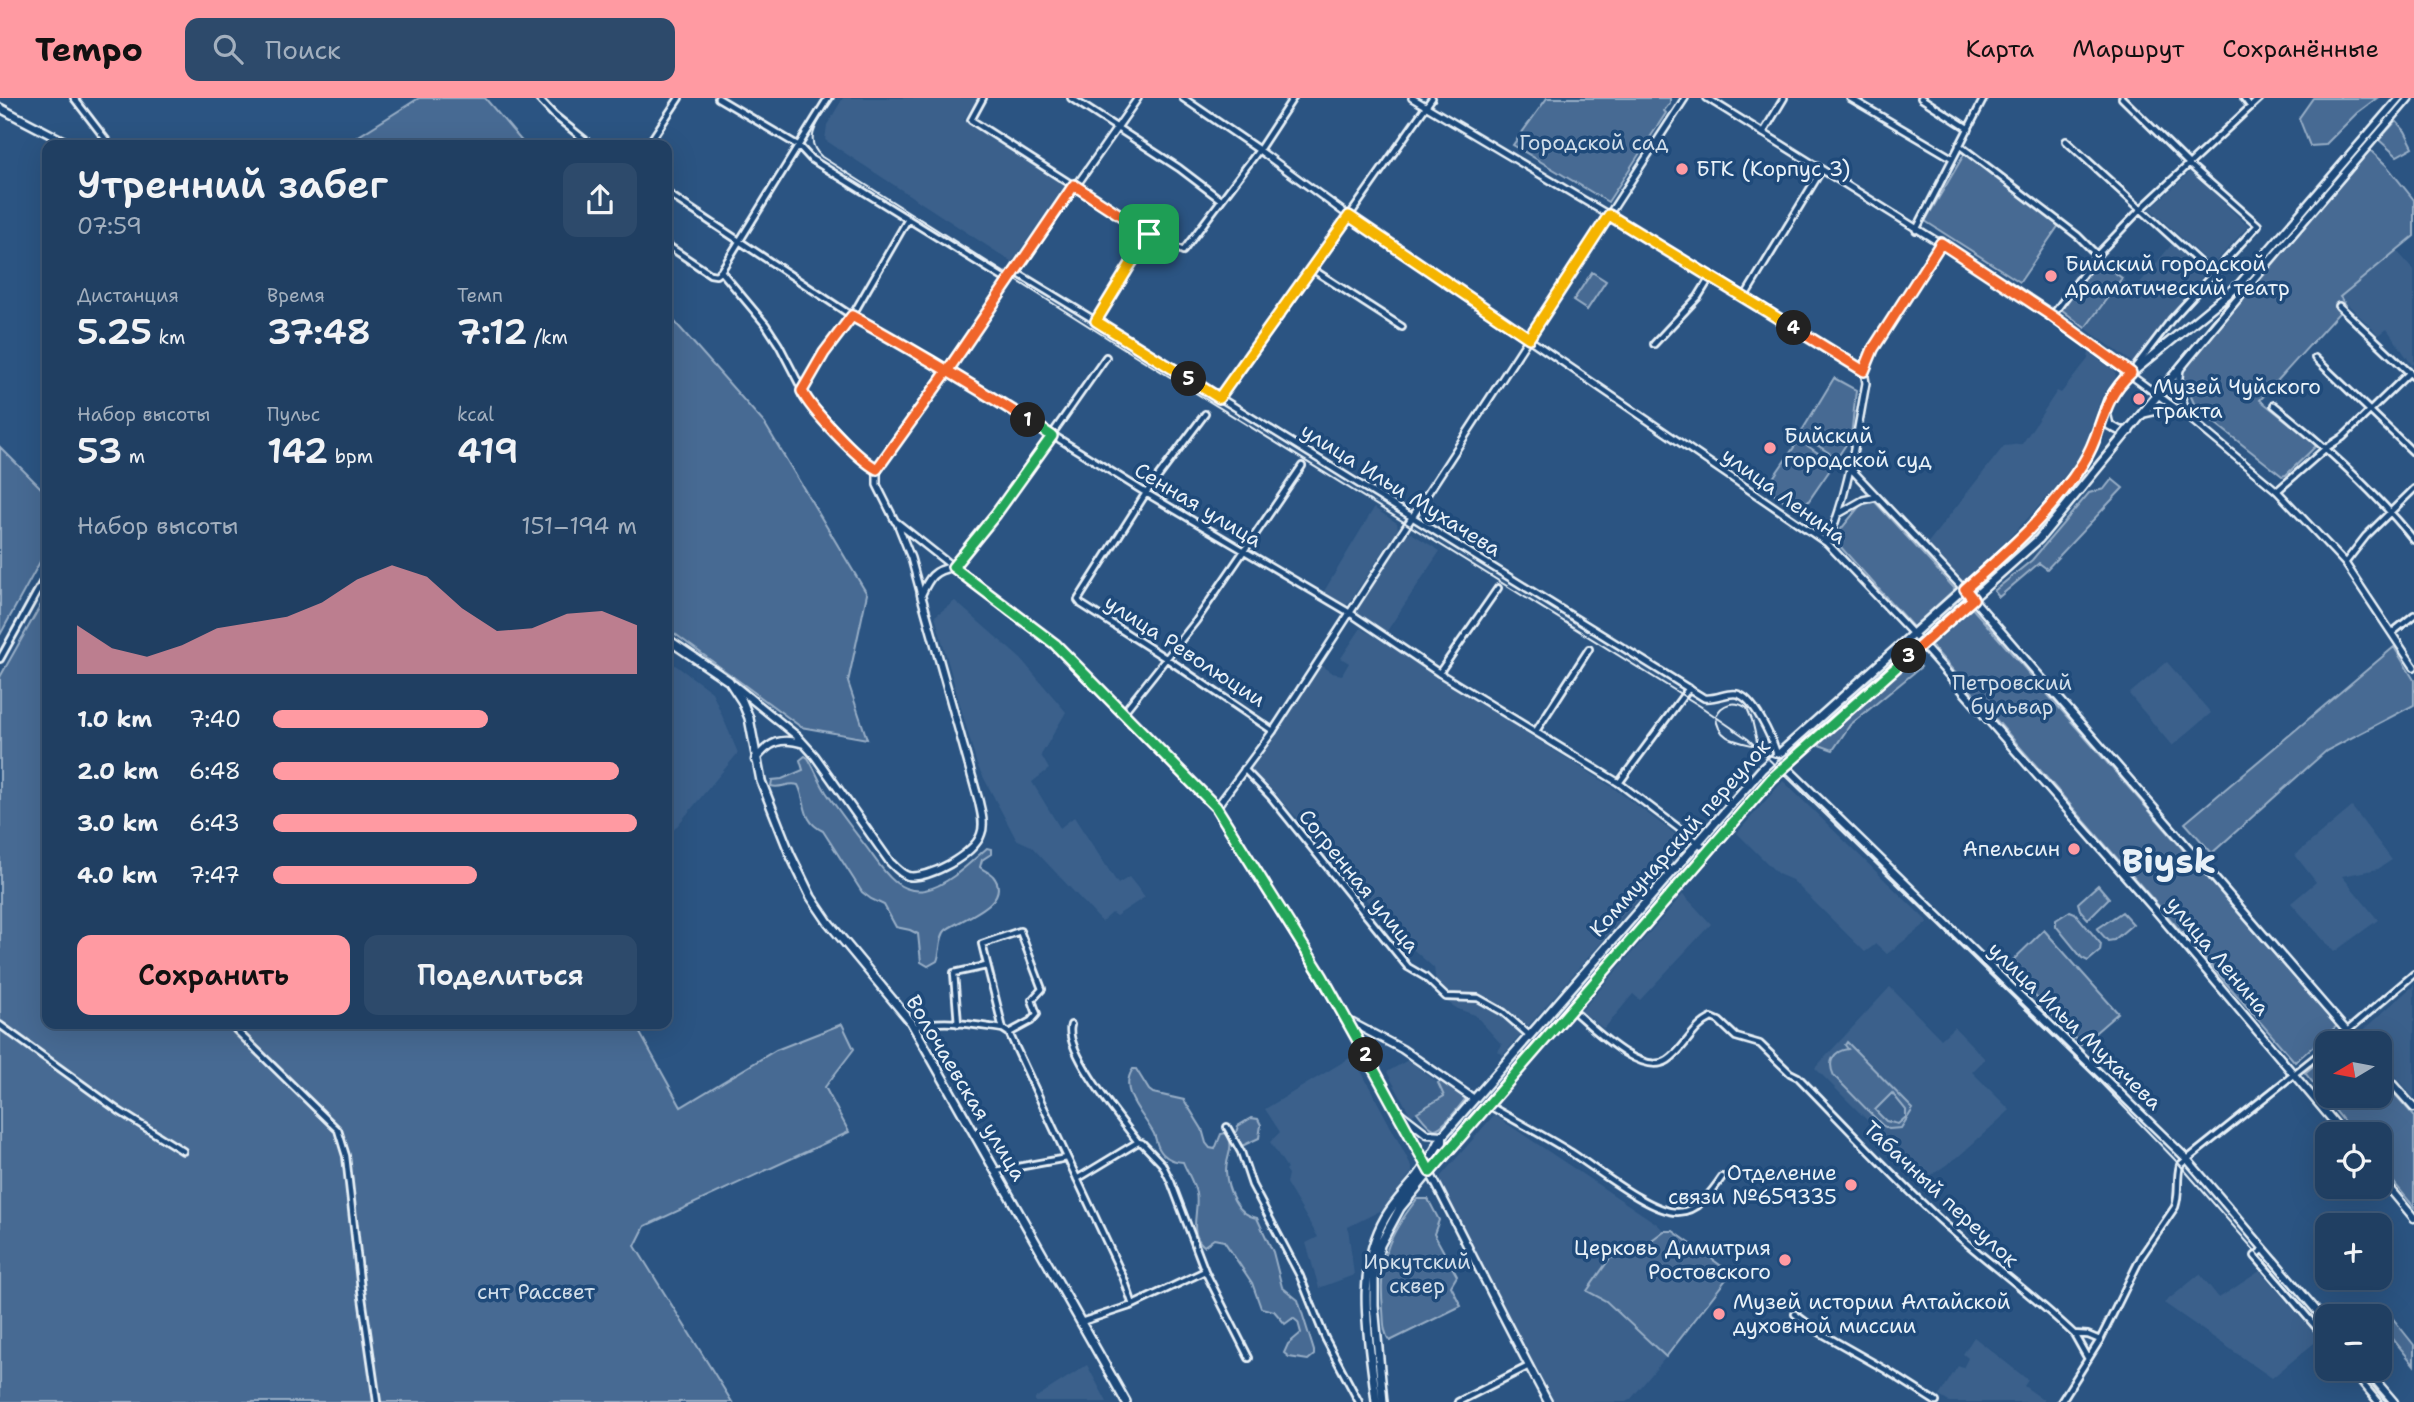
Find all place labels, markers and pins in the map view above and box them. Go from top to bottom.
place label: БГК (Корпус 3) [1696,155,1850,183]
marker: БГК (Корпус 3) [1674,161,1690,177]
pin [1119,204,1179,264]
place label: Бийский городской драматический театр [2065,250,2290,302]
marker: Бийский городской драматический театр [2043,268,2059,284]
pin: 4 [1776,310,1812,345]
pin: 5 [1172,362,1206,396]
place label: Музей Чуйского тракта [2153,373,2321,425]
marker: Музей Чуйского тракта [2131,391,2147,407]
pin: 1 [1010,402,1046,438]
place label: Бийский городской суд [1784,422,1932,474]
marker: Бийский городской суд [1762,440,1778,456]
pin: 3 [1892,638,1926,674]
place label: Апельсин [1962,835,2060,863]
marker: Апельсин [2066,841,2082,857]
pin: 2 [1348,1038,1384,1072]
place label: Отделение связи №659335 [1668,1159,1837,1211]
marker: Отделение связи №659335 [1843,1177,1859,1193]
place label: Церковь Димитрия Ростовского [1574,1234,1771,1286]
marker: Церковь Димитрия Ростовского [1777,1252,1793,1268]
place label: Музей истории Алтайской духовной миссии [1733,1288,2011,1340]
marker: Музей истории Алтайской духовной миссии [1711,1306,1727,1322]

